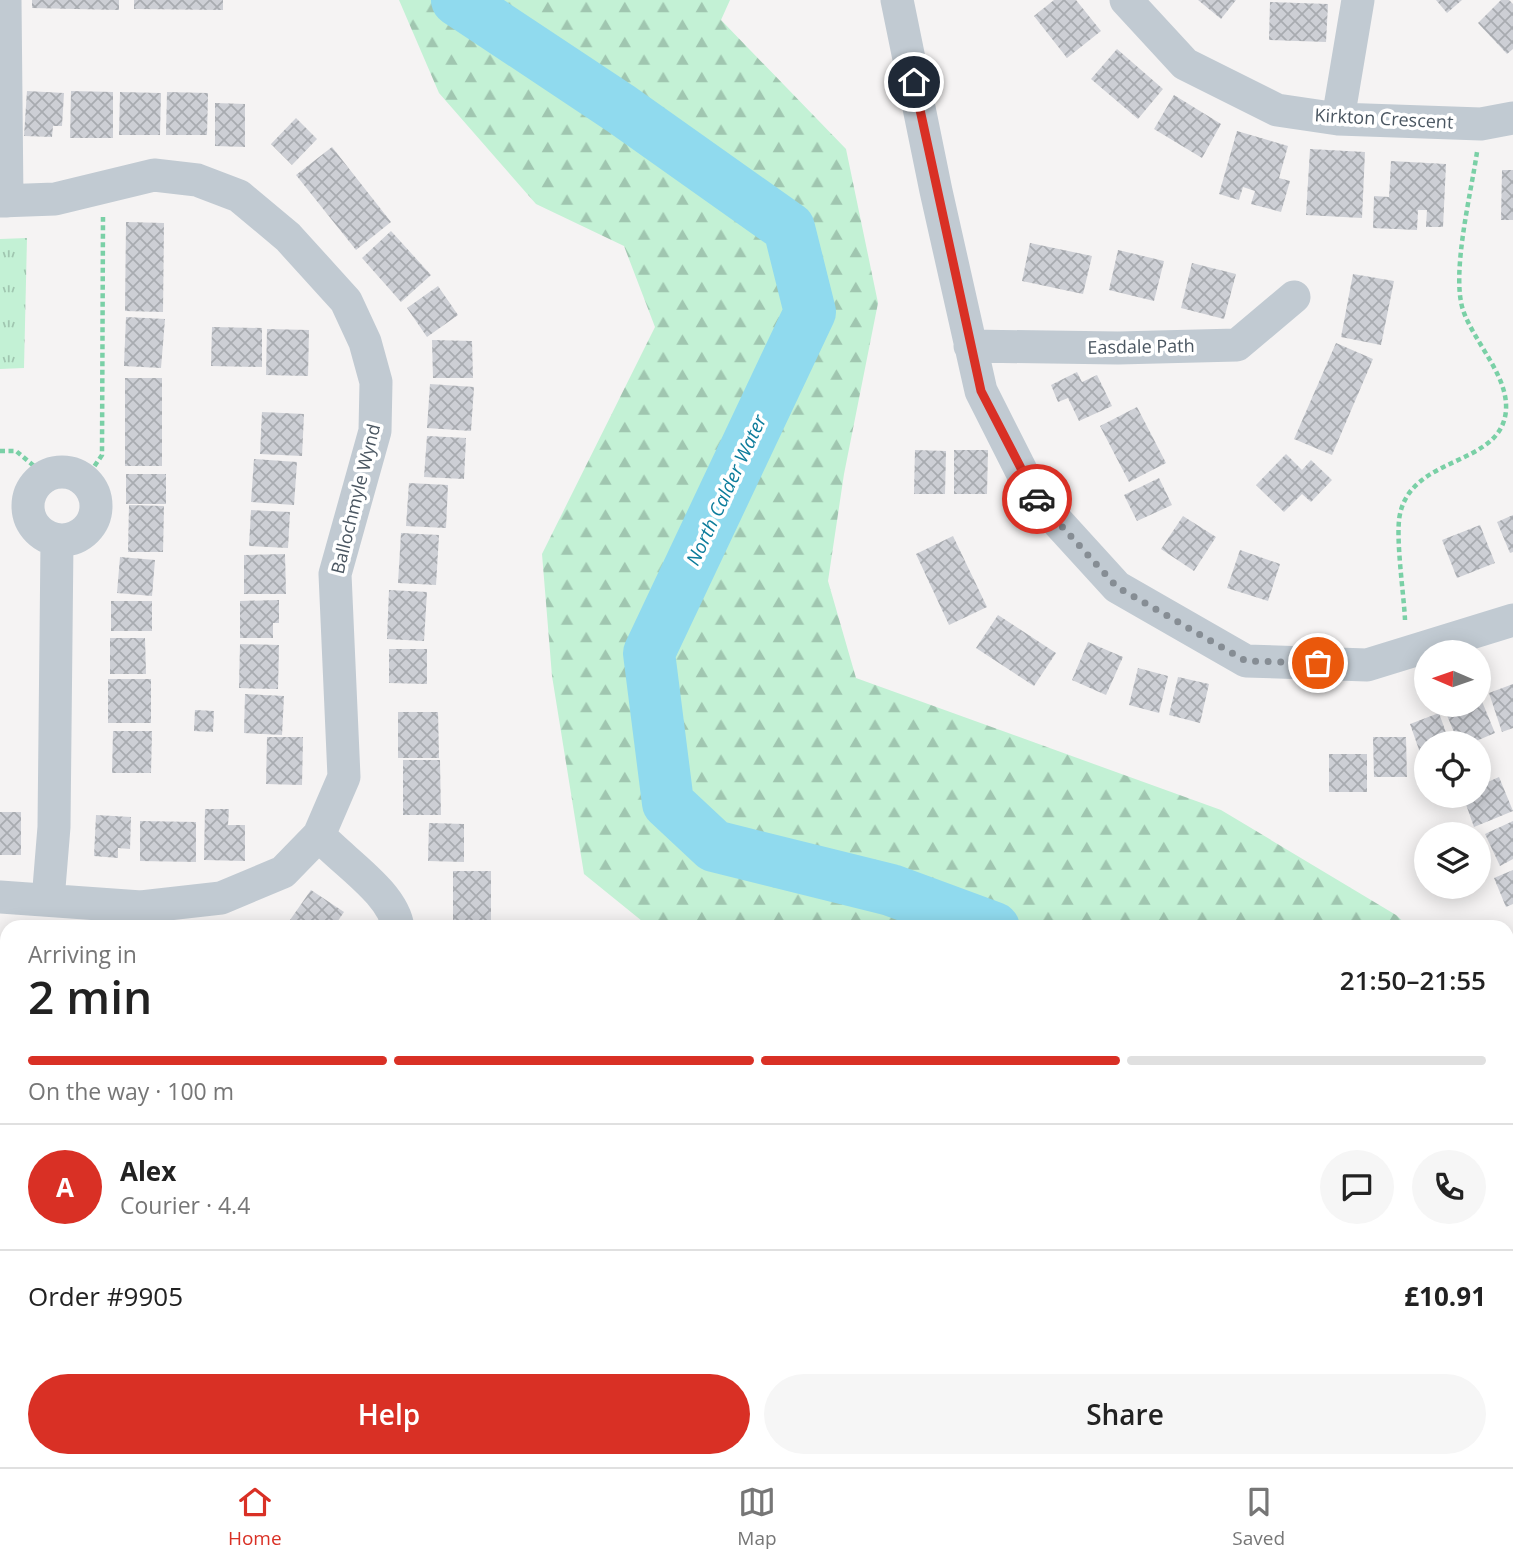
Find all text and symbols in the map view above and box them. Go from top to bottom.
pin [884,52,944,112]
icon: home [895,63,933,101]
street label: Kirkton Crescent [1314,102,1454,134]
street label: Easdale Path [1087,333,1195,359]
water label: North Calder Water [680,409,773,570]
street label: Ballochmyle Wynd [325,421,385,576]
courier [1002,464,1072,534]
icon: car [1018,480,1056,518]
pin [1288,633,1348,693]
north arrow [1414,640,1491,718]
map controls [1414,640,1491,899]
icon: bag [1299,644,1337,682]
button: locate [1414,731,1491,808]
button: layers [1414,822,1491,899]
text: Arriving in [28,938,137,970]
text: 21:50–21:55 [1340,962,1486,998]
text: 2 min [28,965,152,1027]
text: On the way · 100 m [28,1075,234,1107]
button: chat [1320,1150,1394,1224]
button: phone [1412,1150,1486,1224]
text: Alex [120,1153,176,1189]
text: A [56,1169,74,1205]
text: Courier · 4.4 [120,1189,250,1221]
text: Order #9905 [28,1278,183,1314]
text: £10.91 [1404,1278,1486,1314]
button: Help [28,1374,750,1454]
button: Share [764,1374,1486,1454]
tab: Home [228,1483,282,1551]
tab: Map [737,1483,777,1551]
tab: Saved [1232,1483,1285,1551]

